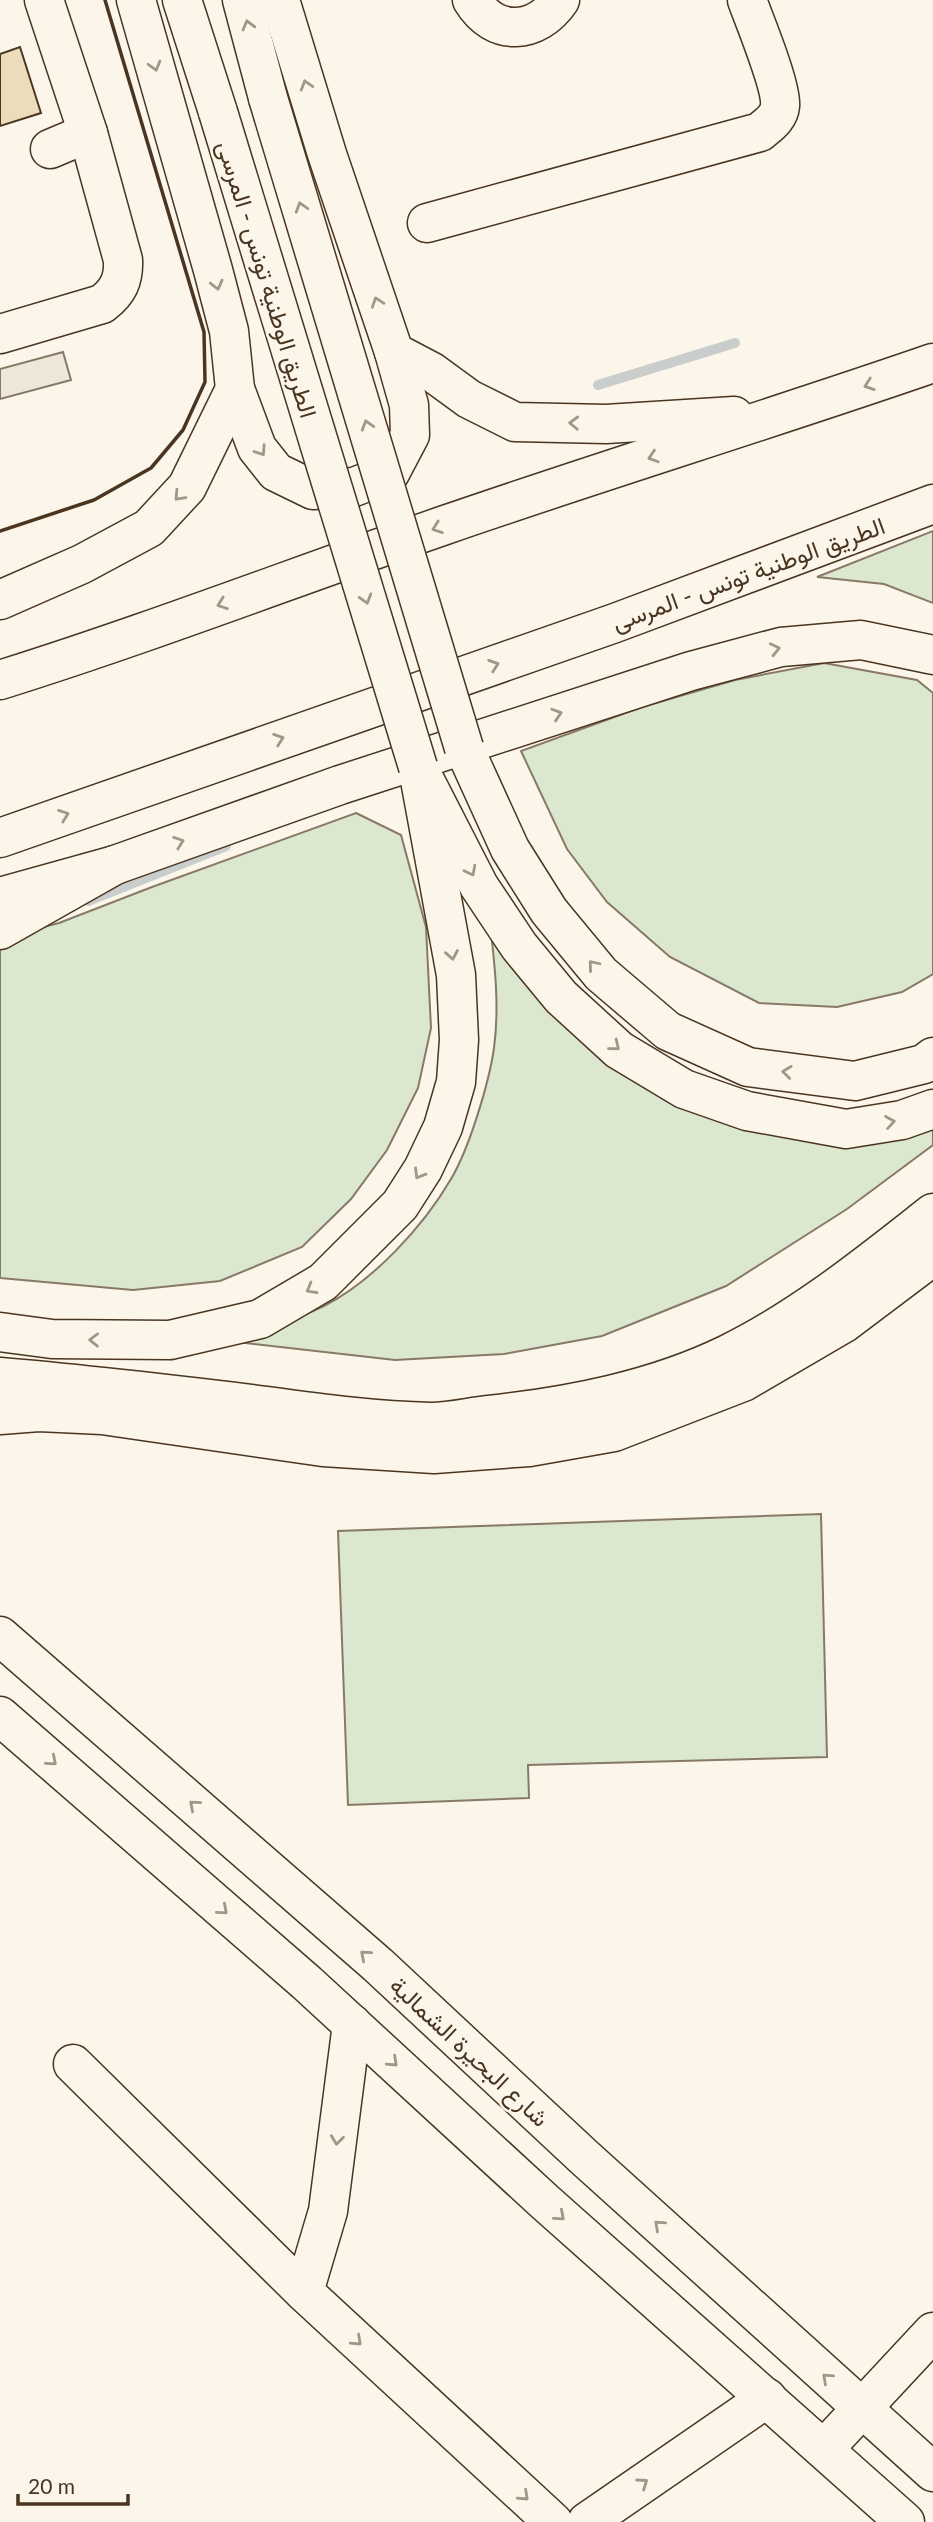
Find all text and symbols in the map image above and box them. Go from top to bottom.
one-way arrow [242,20,257,32]
one-way arrow [146,59,161,71]
one-way arrow [299,80,314,92]
street label: الطريق الوطنية تونس - المرسى [210,137,324,422]
one-way arrow [294,201,309,213]
one-way arrow [209,278,223,290]
one-way arrow [371,296,385,308]
one-way arrow [863,377,875,391]
one-way arrow [568,415,579,430]
one-way arrow [360,419,375,431]
one-way arrow [253,443,266,456]
one-way arrow [647,449,659,464]
one-way arrow [175,488,187,501]
street label: الطريق الوطنية تونس - المرسى [608,510,889,638]
one-way arrow [431,520,443,534]
one-way arrow [357,593,372,605]
one-way arrow [217,596,229,610]
one-way arrow [769,643,781,658]
one-way arrow [487,659,499,673]
one-way arrow [550,708,562,722]
one-way arrow [272,733,284,747]
one-way arrow [58,809,70,823]
one-way arrow [172,837,184,851]
one-way arrow [463,864,477,876]
one-way arrow [444,949,459,961]
one-way arrow [589,960,601,973]
one-way arrow [607,1037,620,1050]
one-way arrow [782,1065,793,1080]
one-way arrow [885,1115,896,1130]
one-way arrow [415,1167,428,1180]
one-way arrow [306,1281,318,1294]
one-way arrow [88,1332,99,1348]
one-way arrow [43,1753,56,1765]
one-way arrow [189,1801,202,1813]
one-way arrow [215,1902,228,1914]
one-way arrow [361,1951,374,1963]
street label: شارع البحيرة الشمالية [382,1970,555,2134]
one-way arrow [385,2054,398,2066]
one-way arrow [330,2135,345,2146]
one-way arrow [552,2208,565,2220]
one-way arrow [654,2221,667,2233]
one-way arrow [349,2333,362,2345]
one-way arrow [822,2374,835,2386]
scale bar [18,2462,128,2506]
text: 20 m [28,2473,75,2498]
one-way arrow [635,2479,648,2491]
one-way arrow [516,2487,529,2500]

